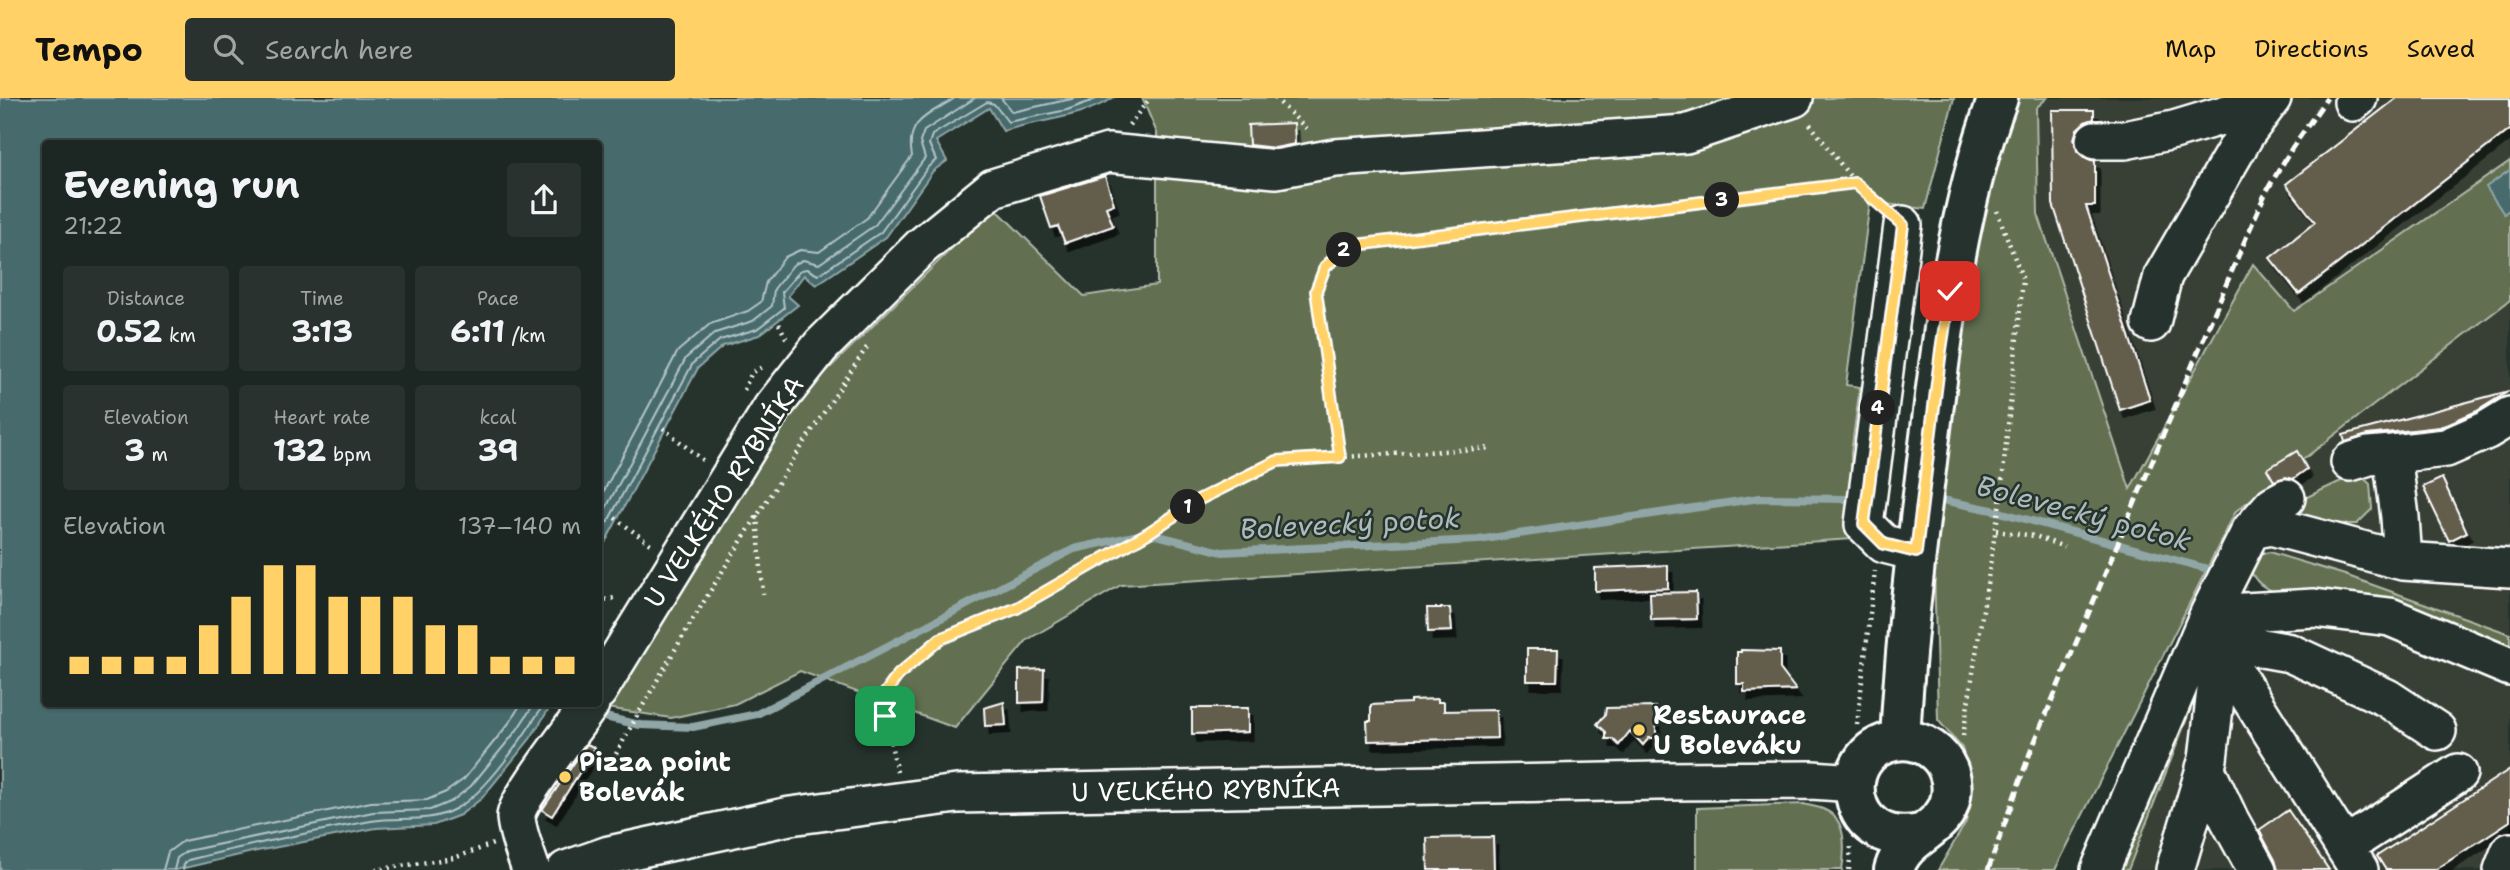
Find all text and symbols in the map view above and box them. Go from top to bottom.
search box [185,18,675,81]
text: Tempo [35,27,143,72]
icon: search [209,30,247,68]
text: Search here [265,32,414,67]
text: Map [2165,33,2216,65]
text: Directions [2254,33,2369,65]
text: Saved [2407,33,2475,65]
text: Evening run [63,159,300,210]
button: share [507,163,581,237]
pin: 3 [1704,182,1740,217]
text: 3 [1715,187,1728,212]
text: 21:22 [63,211,123,241]
pin: 2 [1326,232,1362,268]
text: 2 [1337,237,1350,262]
pin [1920,261,1980,321]
icon: check [1931,272,1969,310]
text: Distance [107,286,185,311]
text: Time [300,286,344,311]
text: Pace [477,286,519,311]
text: 0.52 [96,311,163,352]
text: 3:13 [291,311,353,352]
text: 6:11 [450,311,505,352]
text: km [163,323,196,348]
text: /km [505,323,546,348]
street label: U VELKÉHO RYBNÍKA [636,369,812,614]
pin: 4 [1860,390,1896,426]
text: 4 [1871,395,1884,420]
text: Elevation [103,405,189,430]
text: Heart rate [274,405,370,430]
text: kcal [480,405,516,430]
text: 3 [124,430,145,471]
text: 132 [273,430,327,471]
text: 39 [477,430,519,471]
text: m [145,442,168,467]
text: bpm [327,442,371,467]
water label: Bolevecký potok [1972,466,2196,560]
pin: 1 [1170,490,1206,524]
text: 1 [1183,494,1192,519]
water label: Bolevecký potok [1239,498,1461,548]
text: Elevation [63,511,166,541]
text: 137–140 m [458,511,581,541]
pin [855,686,915,746]
icon: arrive [866,697,904,735]
place label: Restaurace U Boleváku [1653,697,1807,762]
marker: Restaurace U Boleváku [1631,722,1647,738]
place label: Pizza point Bolevák [579,744,731,809]
marker: Pizza point Bolevák [557,769,573,785]
street label: U VELKÉHO RYBNÍKA [1071,770,1341,809]

